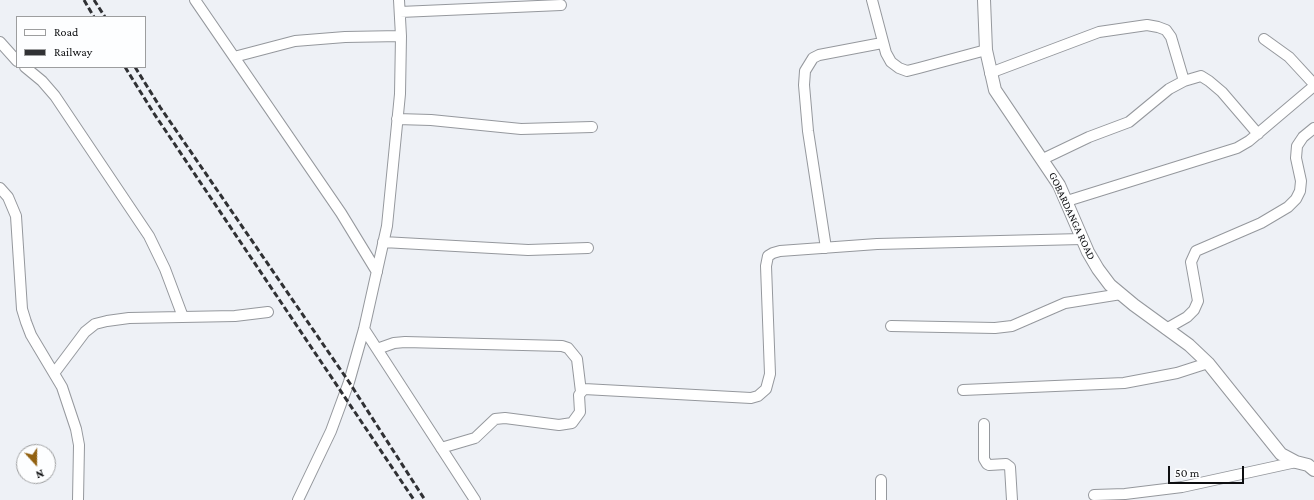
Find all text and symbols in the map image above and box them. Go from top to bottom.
legend [16,16,146,68]
text: Road [54,25,78,39]
text: Railway [54,45,92,59]
street label: GOBARDANGA ROAD [1046,170,1098,262]
north arrow [16,444,56,484]
scale bar [1170,458,1246,484]
text: 50 m [1175,466,1199,480]
text: N [34,467,46,481]

